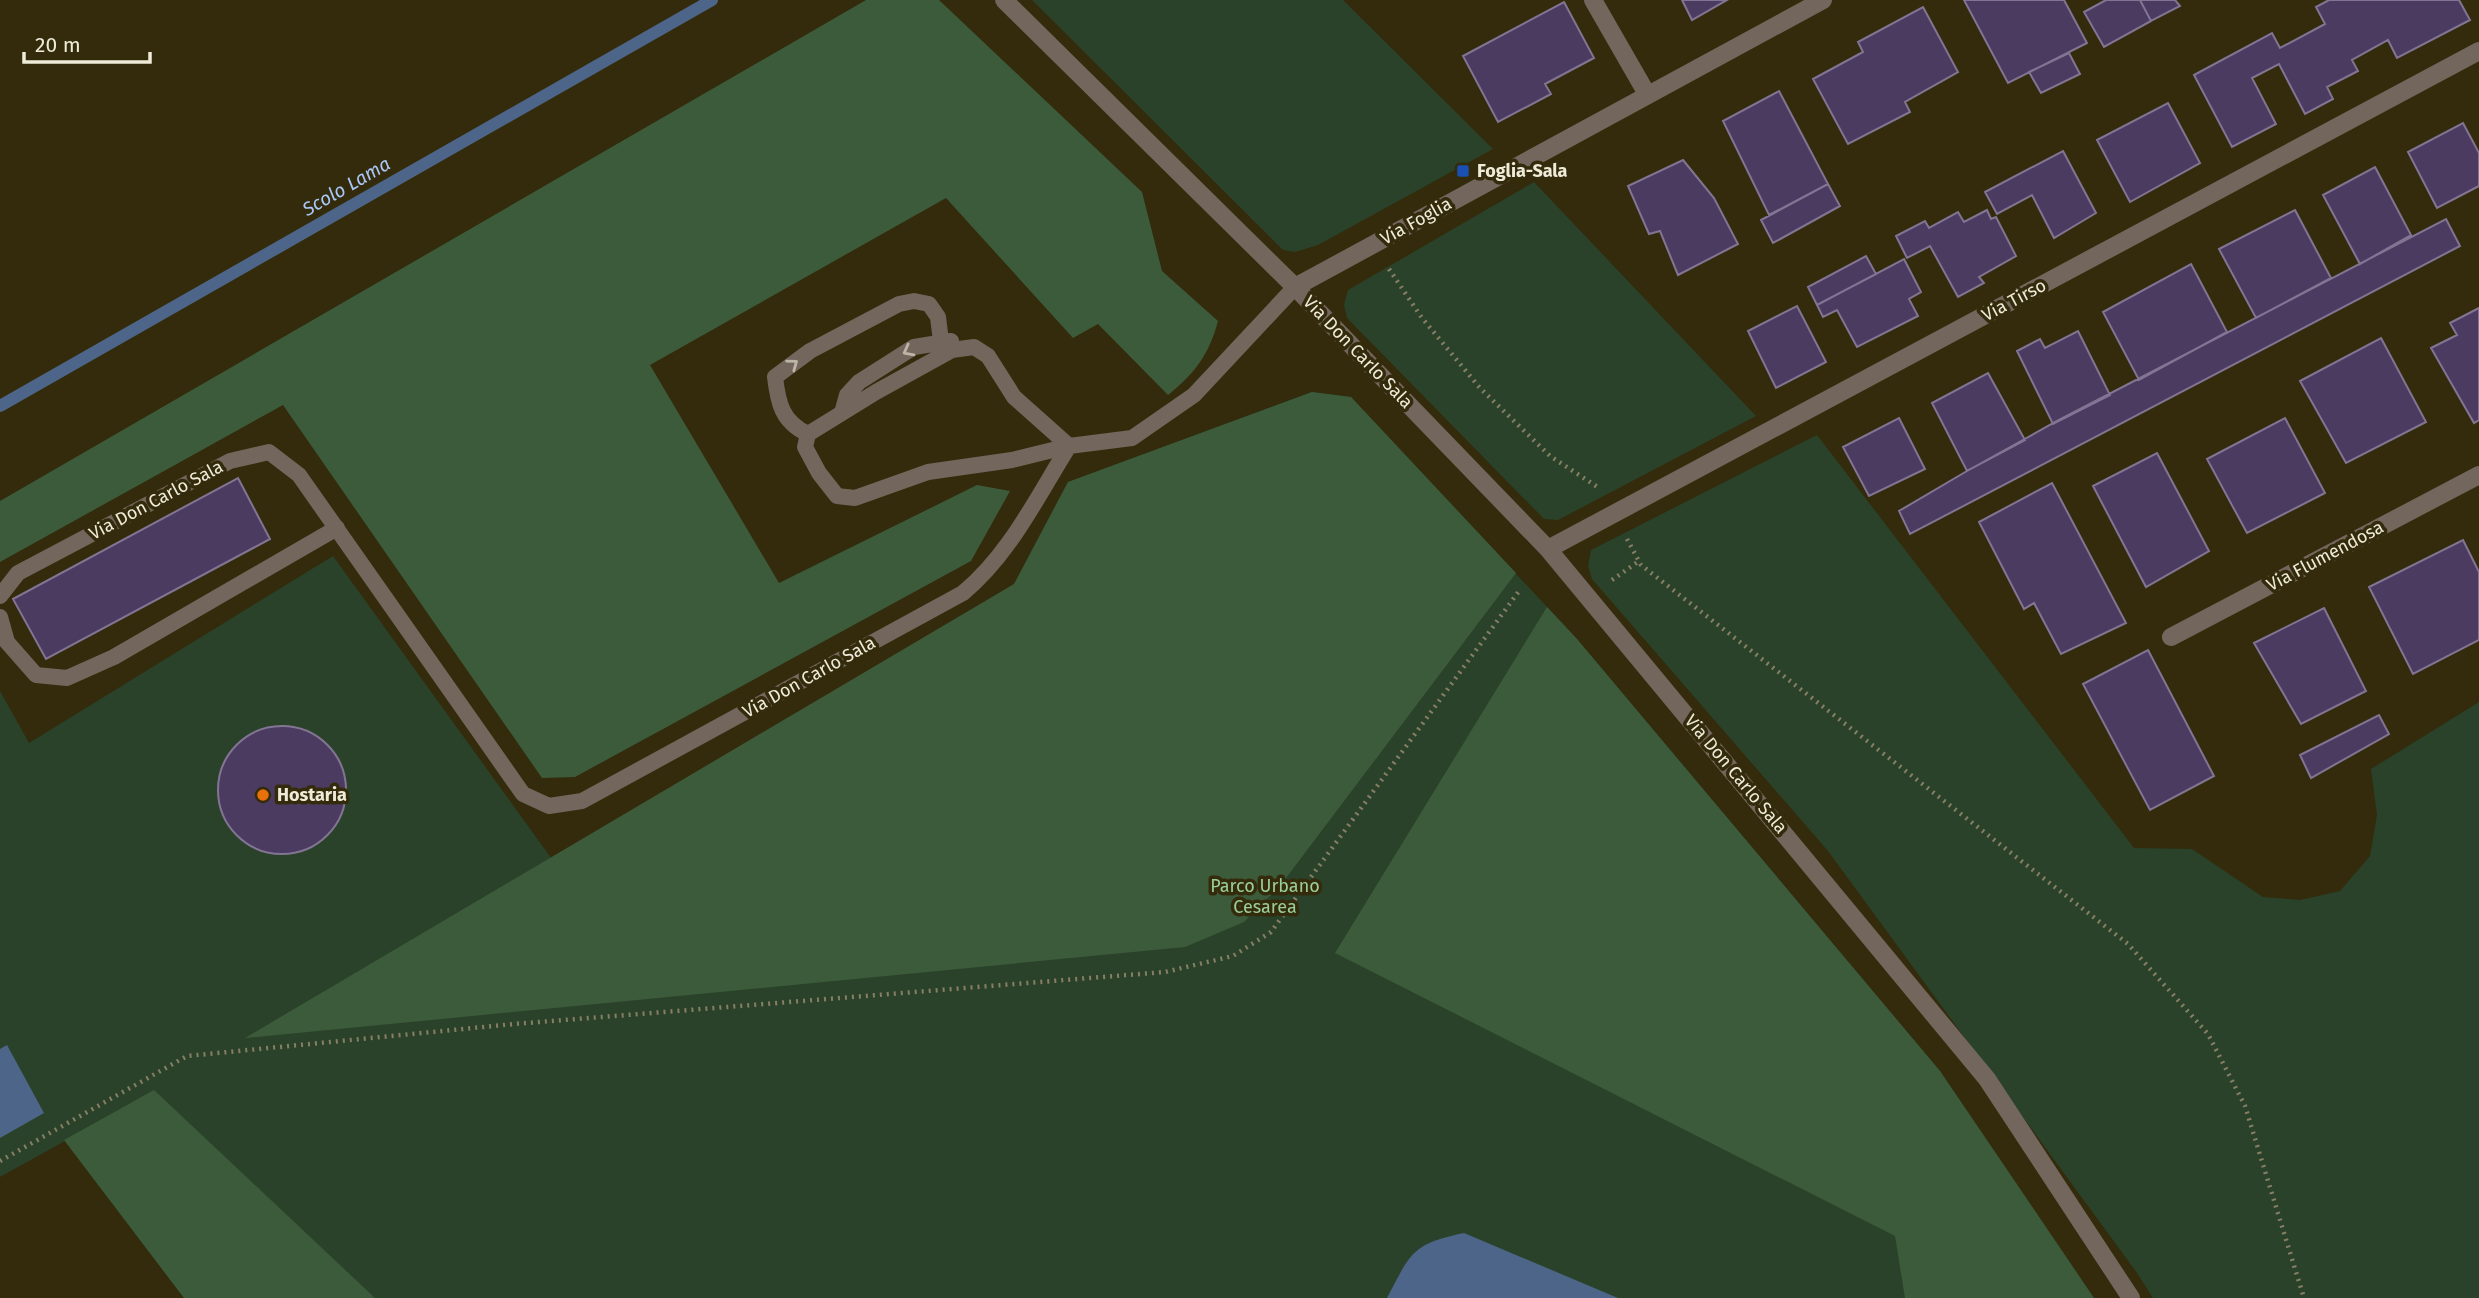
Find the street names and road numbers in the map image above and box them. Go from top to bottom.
street label: Via Foglia [1377,193,1455,249]
street label: Via Tirso [1978,274,2050,326]
street label: Via Don Carlo Sala [1298,291,1418,413]
street label: Via Don Carlo Sala [85,455,227,545]
street label: Via Flumendosa [2263,516,2387,596]
street label: Via Don Carlo Sala [739,631,879,723]
street label: Via Don Carlo Sala [1680,710,1792,838]

